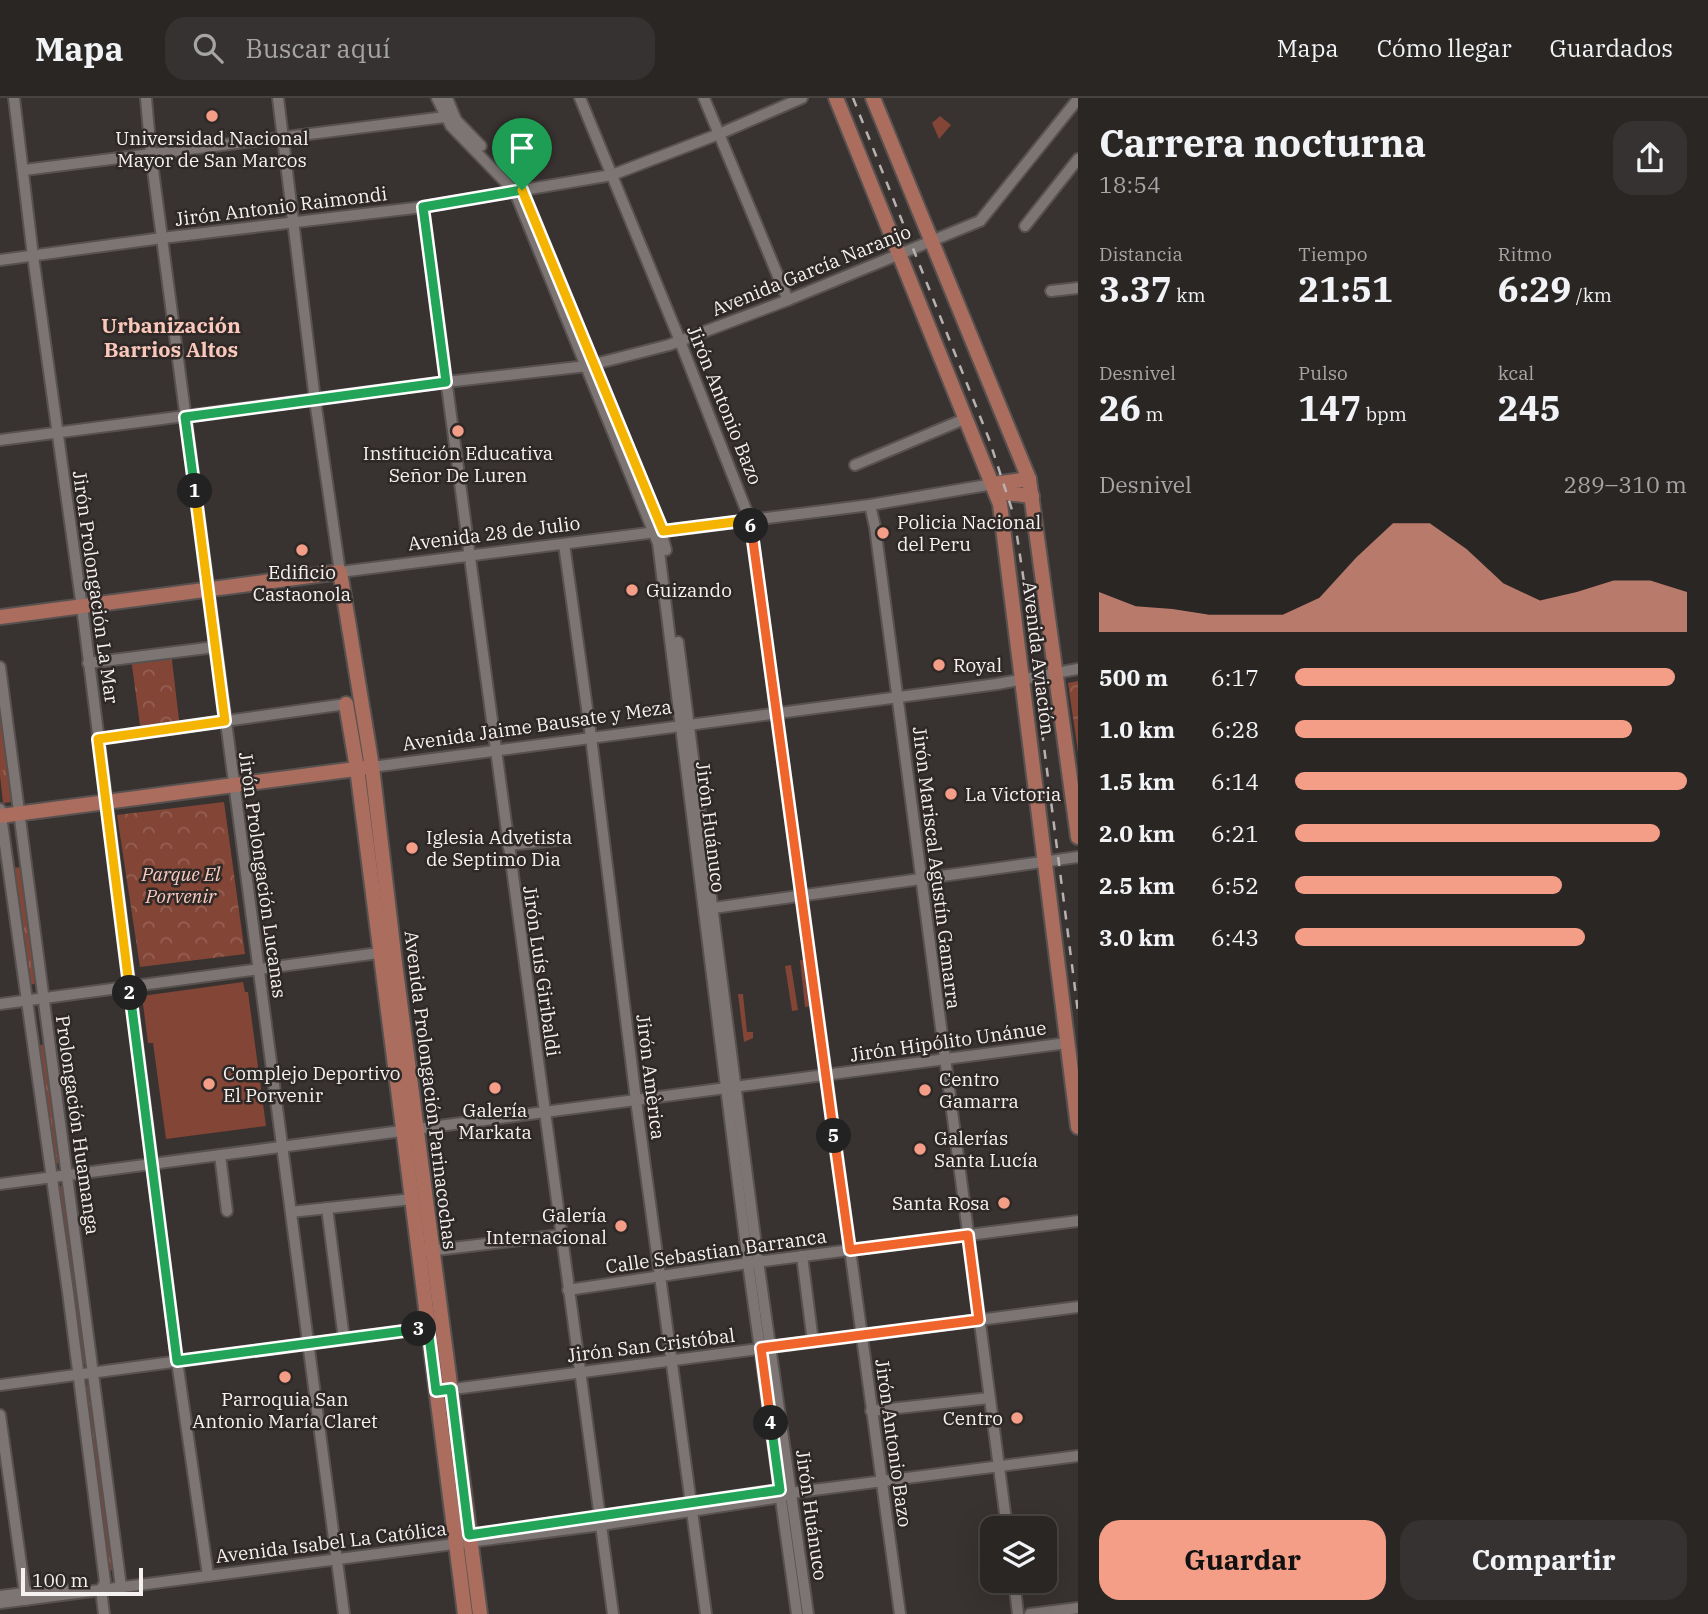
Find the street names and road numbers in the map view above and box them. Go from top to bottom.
street label: Jirón Antonio Raimondi [173,181,389,231]
street label: Avenida García Naranjo [708,219,914,321]
street label: Jirón Antonio Bazo [682,322,768,488]
street label: Jirón Prolongación La Mar [68,469,124,706]
street label: Avenida 28 de Julio [407,511,581,555]
street label: Avenida Aviación [1018,580,1060,736]
street label: Avenida Jaime Bausate y Meza [401,694,673,756]
street label: Jirón Mariscal Agustín Gamarra [908,725,966,1011]
street label: Jirón Prolongación Lucanas [234,750,292,1000]
street label: Jirón Huánuco [691,760,731,894]
street label: Jirón Luís Giribaldi [518,884,566,1058]
street label: Avenida Prolongación Parinacochas [400,929,462,1251]
street label: Jirón Amèrica [631,1013,671,1141]
street label: Prolongación Huamanga [51,1014,105,1236]
street label: Jirón Hipólito Unánue [848,1015,1048,1067]
street label: Calle Sebastian Barranca [604,1224,828,1278]
street label: Jirón San Cristóbal [566,1323,737,1367]
street label: Jirón Antonio Bazo [870,1357,918,1529]
street label: Jirón Huánuco [791,1448,833,1582]
street label: Avenida Isabel La Católica [214,1516,448,1568]

